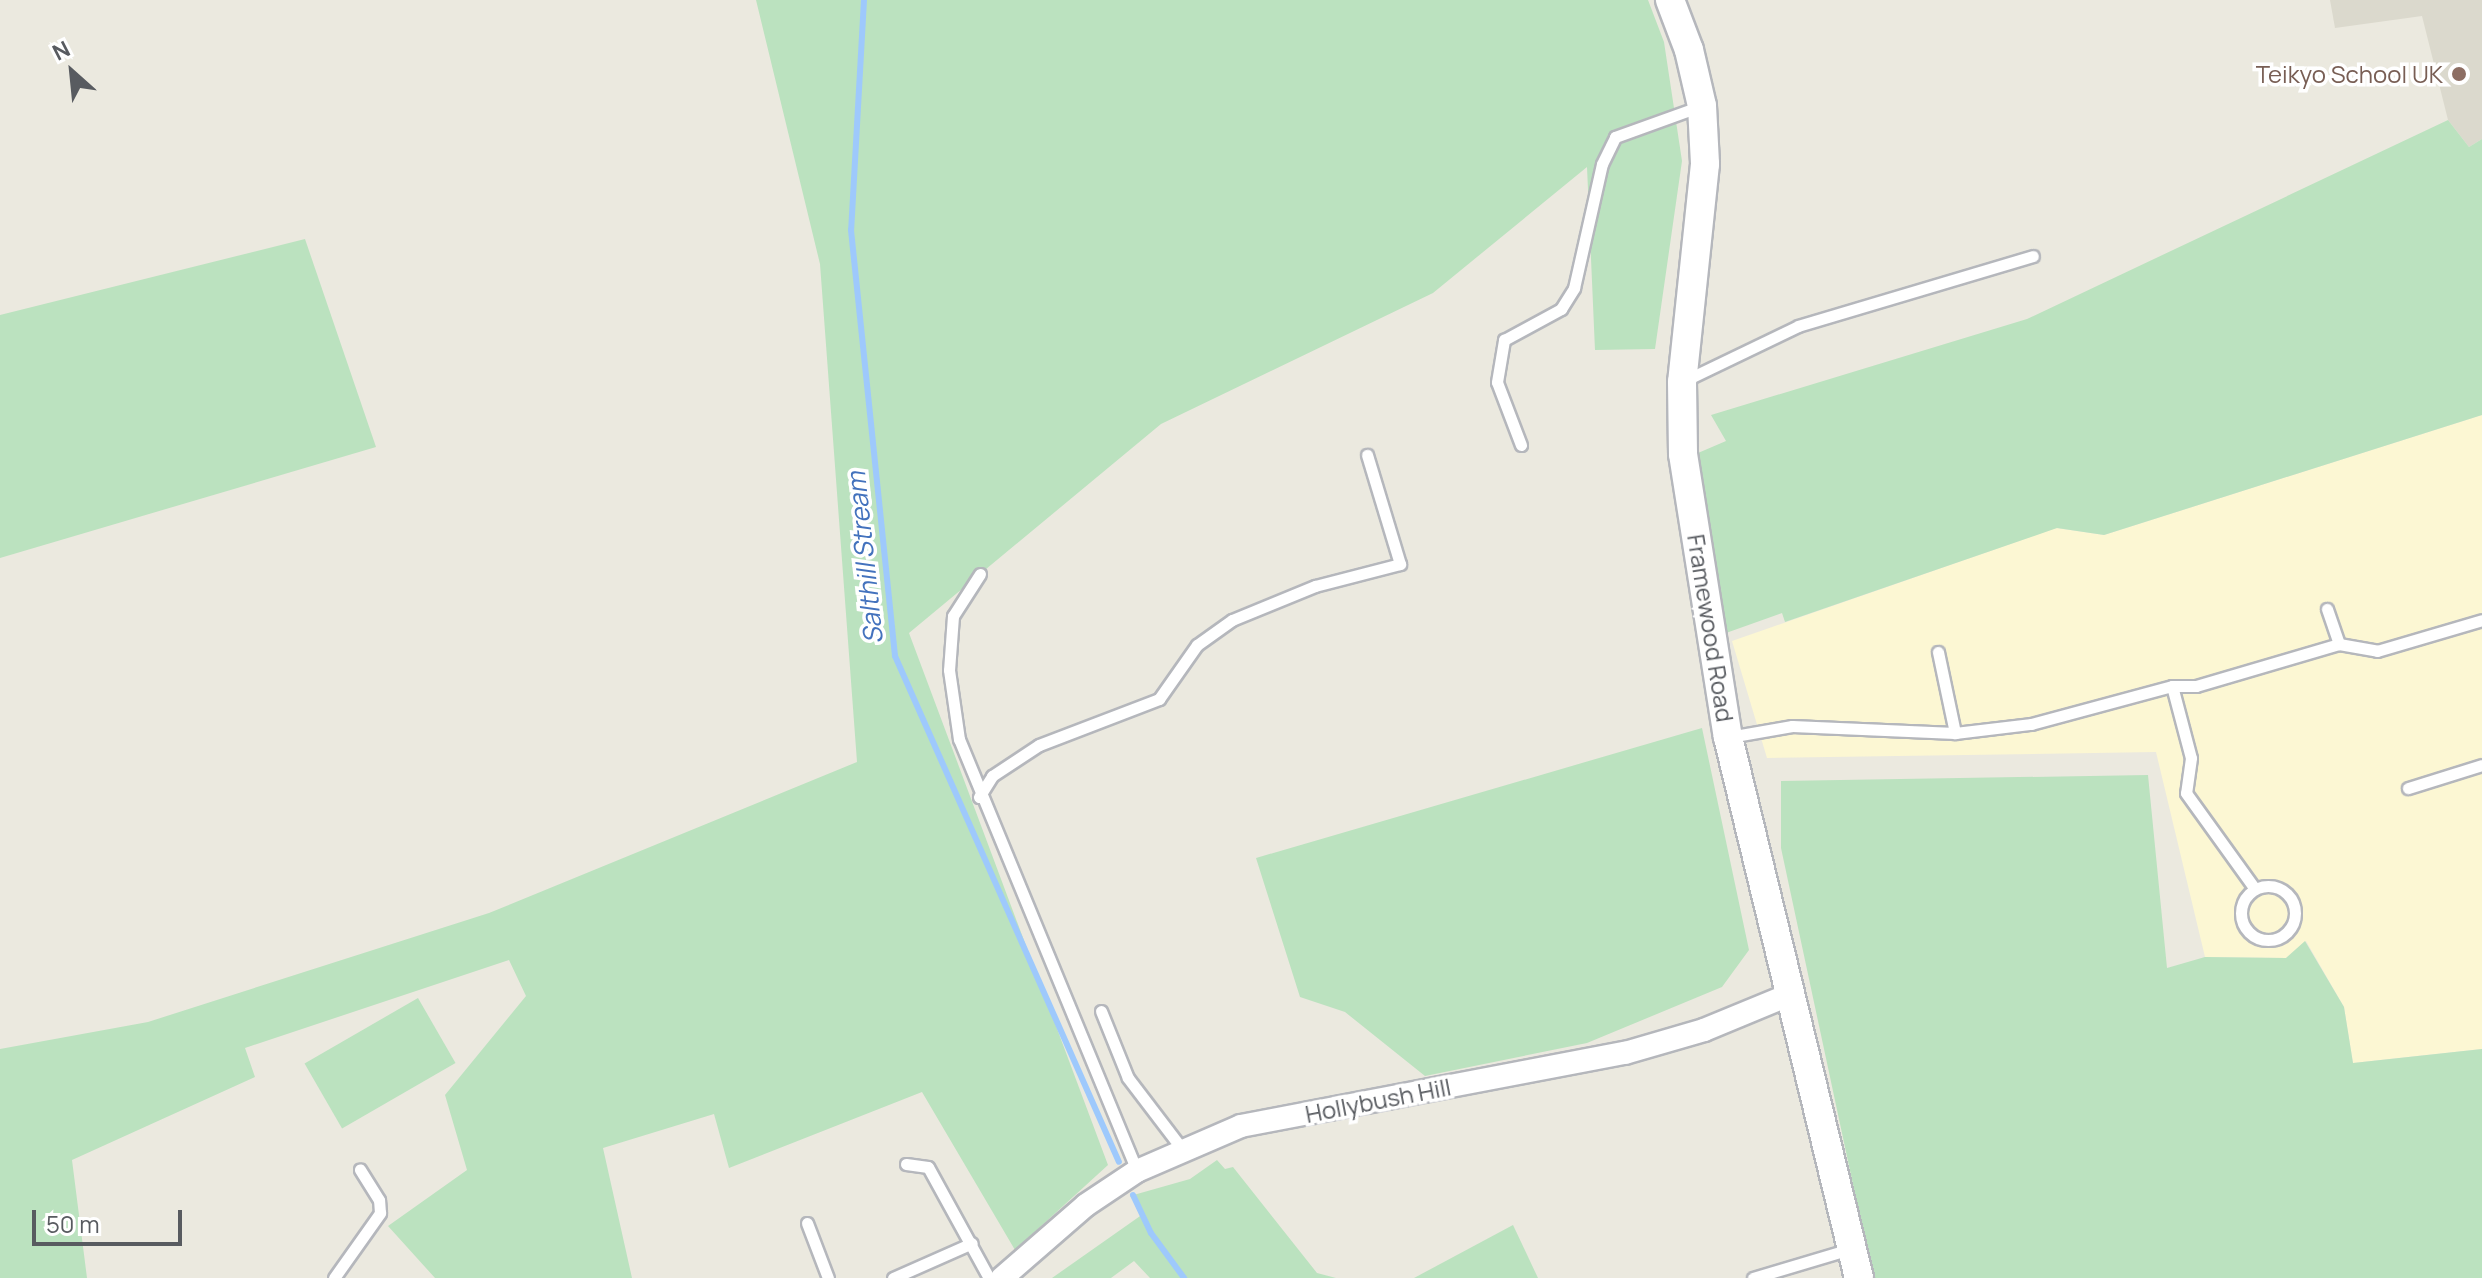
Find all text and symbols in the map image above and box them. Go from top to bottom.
north arrow [32,32,112,112]
text: N [47,34,75,68]
place label: Teikyo School UK [2256,60,2443,88]
marker: Teikyo School UK [2450,65,2468,83]
water label: Salthill Stream [840,470,890,646]
street label: Framewood Road [1682,532,1740,724]
street label: Hollybush Hill [1303,1072,1453,1128]
scale bar [36,1194,186,1244]
text: 50 m [46,1207,100,1240]

